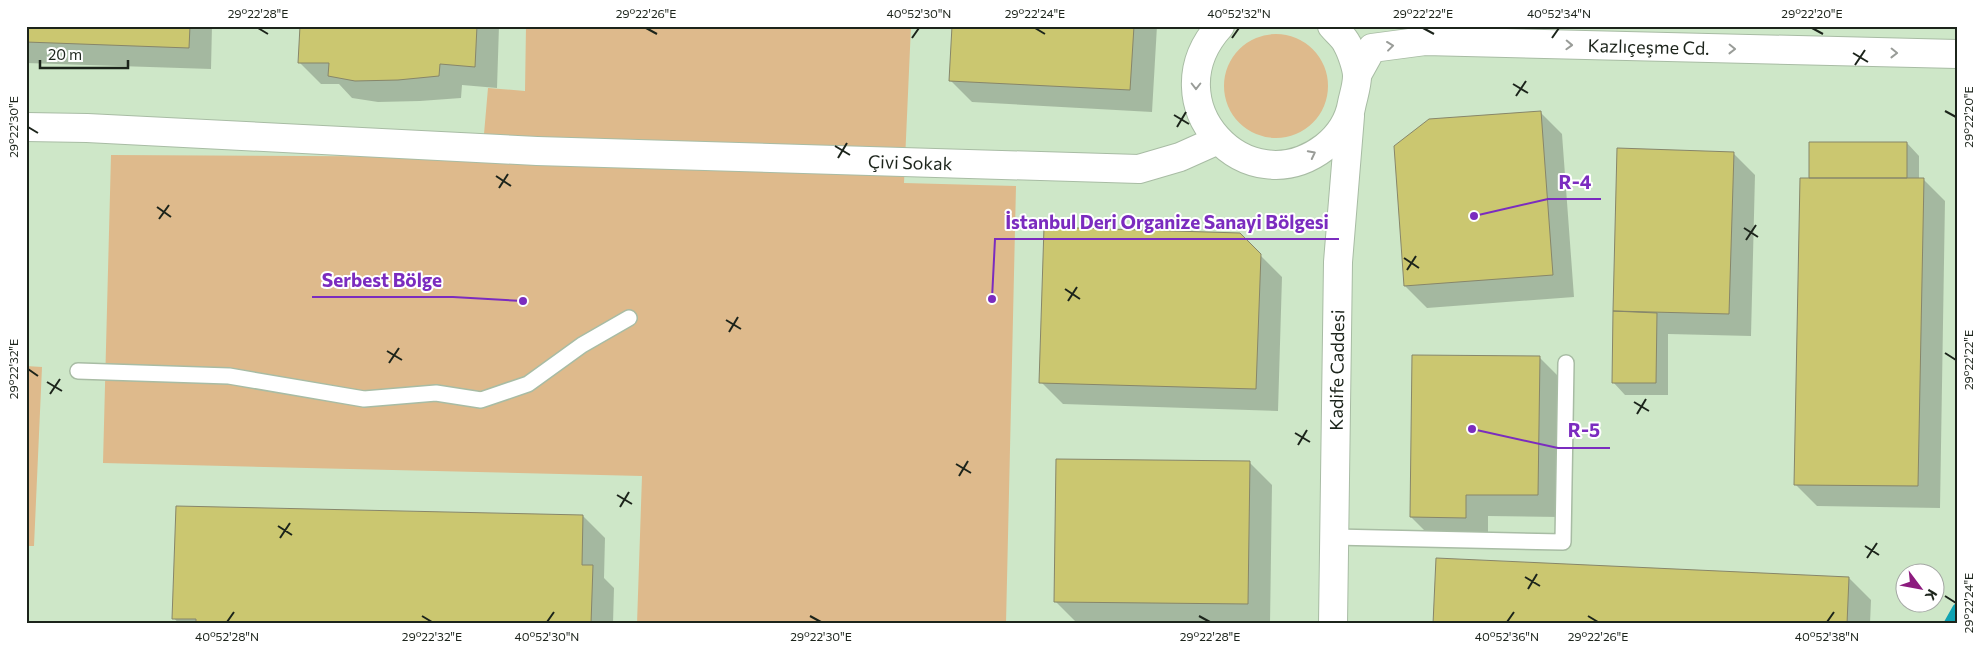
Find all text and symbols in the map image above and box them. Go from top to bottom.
text: 29°22'28"E [228,6,288,20]
text: 29°22'26"E [616,6,676,20]
text: 40°52'30"N [887,6,951,20]
text: 29°22'24"E [1005,6,1065,20]
text: 40°52'32"N [1207,6,1271,20]
text: 29°22'22"E [1393,6,1453,20]
text: 40°52'34"N [1527,6,1591,20]
text: 29°22'20"E [1781,6,1843,20]
street label: Kazlıçeşme Cd. [1587,34,1710,59]
scale bar [40,38,128,70]
one-way arrow [1565,40,1573,51]
one-way arrow [1386,41,1394,52]
one-way arrow [1728,44,1736,54]
text: 20 m [48,45,82,63]
one-way arrow [1890,48,1898,58]
one-way arrow [1191,82,1201,90]
text: 29°22'20"E [1961,86,1975,148]
text: 29°22'30"E [6,96,20,158]
street label: Çivi Sokak [868,150,953,174]
one-way arrow [1307,150,1316,160]
callout: R-4 [1548,165,1601,199]
text: R-4 [1559,170,1592,193]
callout: İstanbul Deri Organize Sanayi Bölgesi [995,205,1339,239]
text: İstanbul Deri Organize Sanayi Bölgesi [1005,210,1329,233]
callout: Serbest Bölge [312,263,453,297]
text: Serbest Bölge [322,268,442,291]
street label: Kadife Caddesi [1325,309,1348,431]
text: 29°22'22"E [1961,330,1975,390]
text: 29°22'32"E [6,339,20,399]
callout: R-5 [1558,414,1610,448]
text: R-5 [1568,418,1600,441]
north arrow [1896,562,1946,612]
text: 29°22'24"E [1961,573,1975,633]
text: K [1922,587,1941,604]
text: 40°52'28"N [195,629,259,643]
text: 29°22'32"E [402,629,462,643]
text: 40°52'30"N [515,629,579,643]
text: 29°22'30"E [790,629,852,643]
text: 29°22'28"E [1180,629,1240,643]
text: 40°52'36"N [1475,629,1539,643]
text: 29°22'26"E [1568,629,1628,643]
text: 40°52'38"N [1795,629,1859,643]

